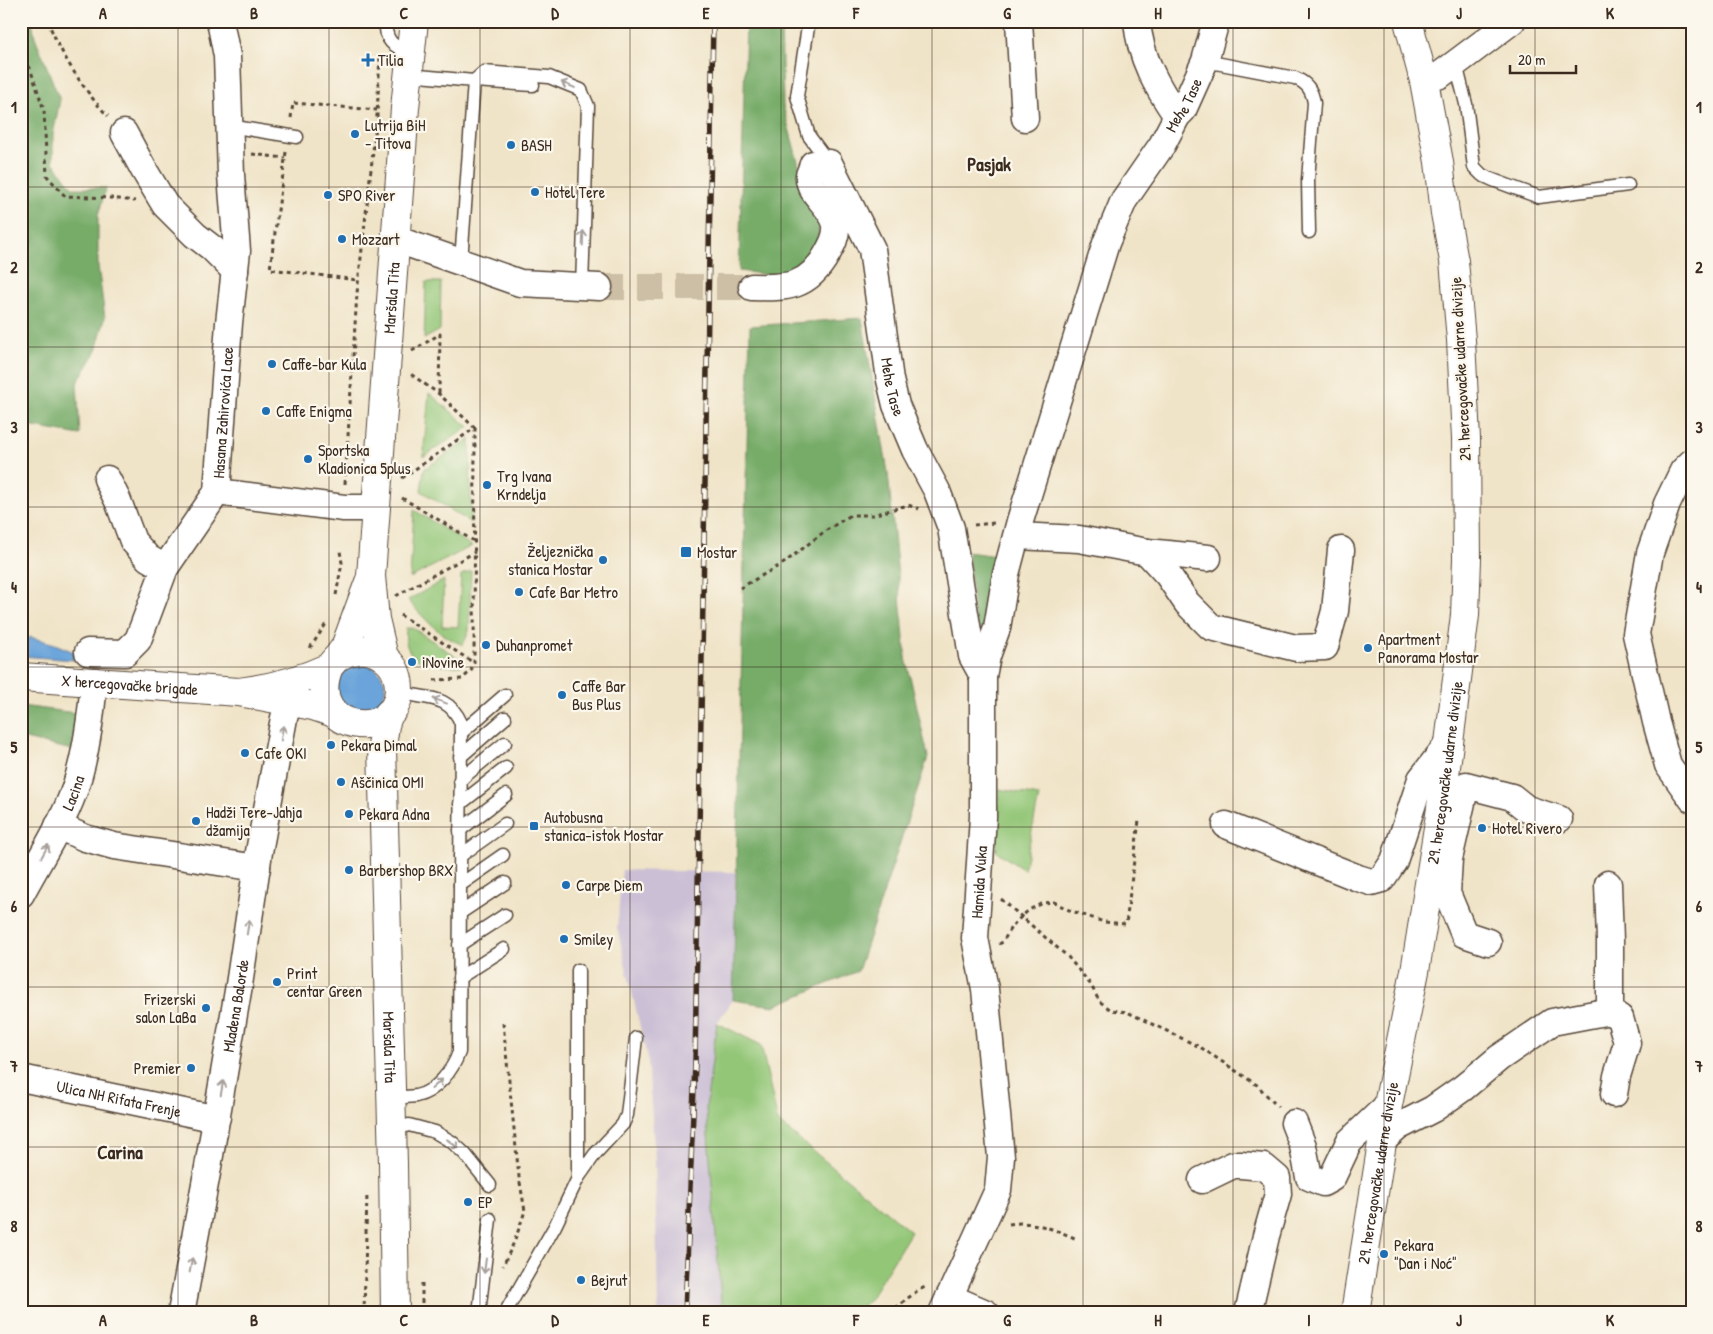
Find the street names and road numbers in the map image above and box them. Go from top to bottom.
street label: Mehe Tase [1160,74,1207,136]
street label: Maršala Tita [378,261,405,334]
street label: 29. hercegovačke udarne divizije [1444,276,1476,462]
street label: Hasana Zahirovića Lace [207,345,238,479]
street label: Mehe Tase [876,356,911,420]
street label: X hercegovačke brigade [61,669,199,700]
street label: 29. hercegovačke udarne divizije [1421,679,1468,866]
street label: Lacina [57,773,89,814]
street label: Hamida Vuka [965,845,992,919]
street label: Mladena Balorde [217,957,254,1054]
street label: Maršala Tita [378,1011,402,1083]
street label: Ulica NH Rifata Frenje [55,1075,184,1122]
street label: 29. hercegovačke udarne divizije [1352,1079,1404,1266]

